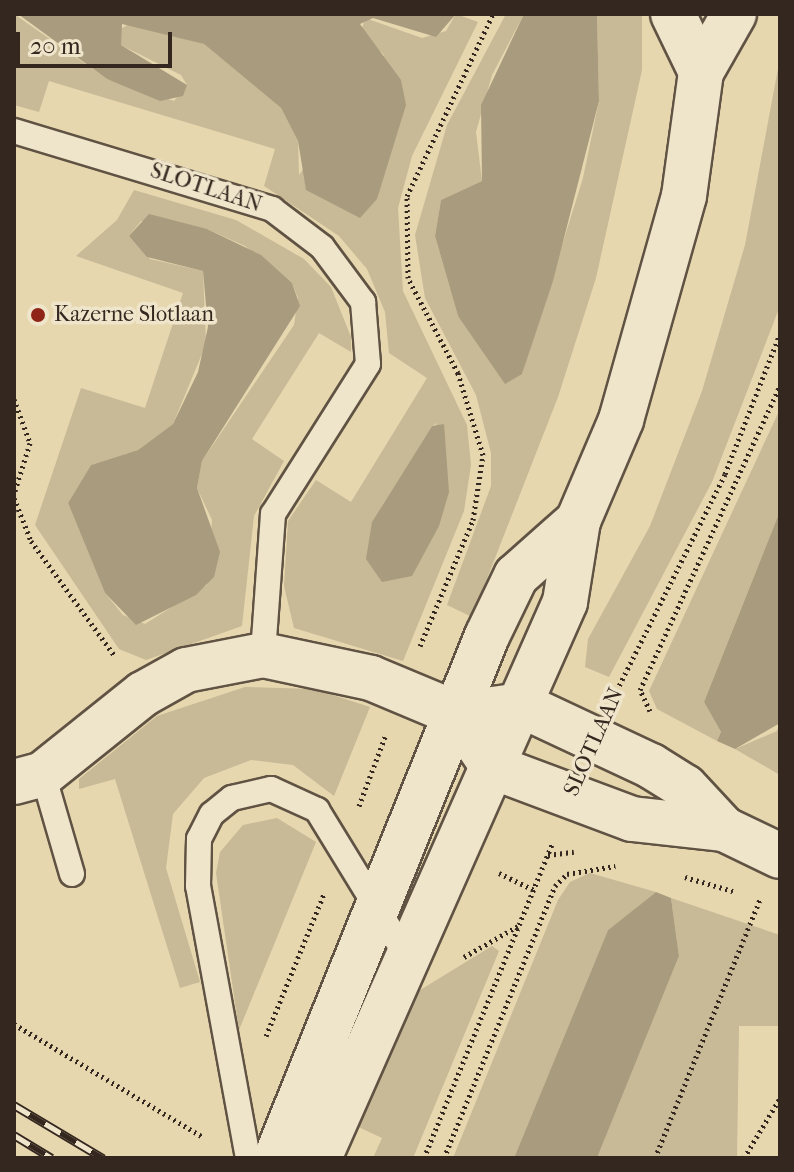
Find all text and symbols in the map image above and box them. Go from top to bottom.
scale bar [20,16,176,66]
text: 20 m [30,32,81,60]
street label: SLOTLAAN [147,158,265,218]
place label: Kazerne Slotlaan [54,302,214,328]
marker: Kazerne Slotlaan [29,306,47,324]
street label: SLOTLAAN [558,684,630,800]

